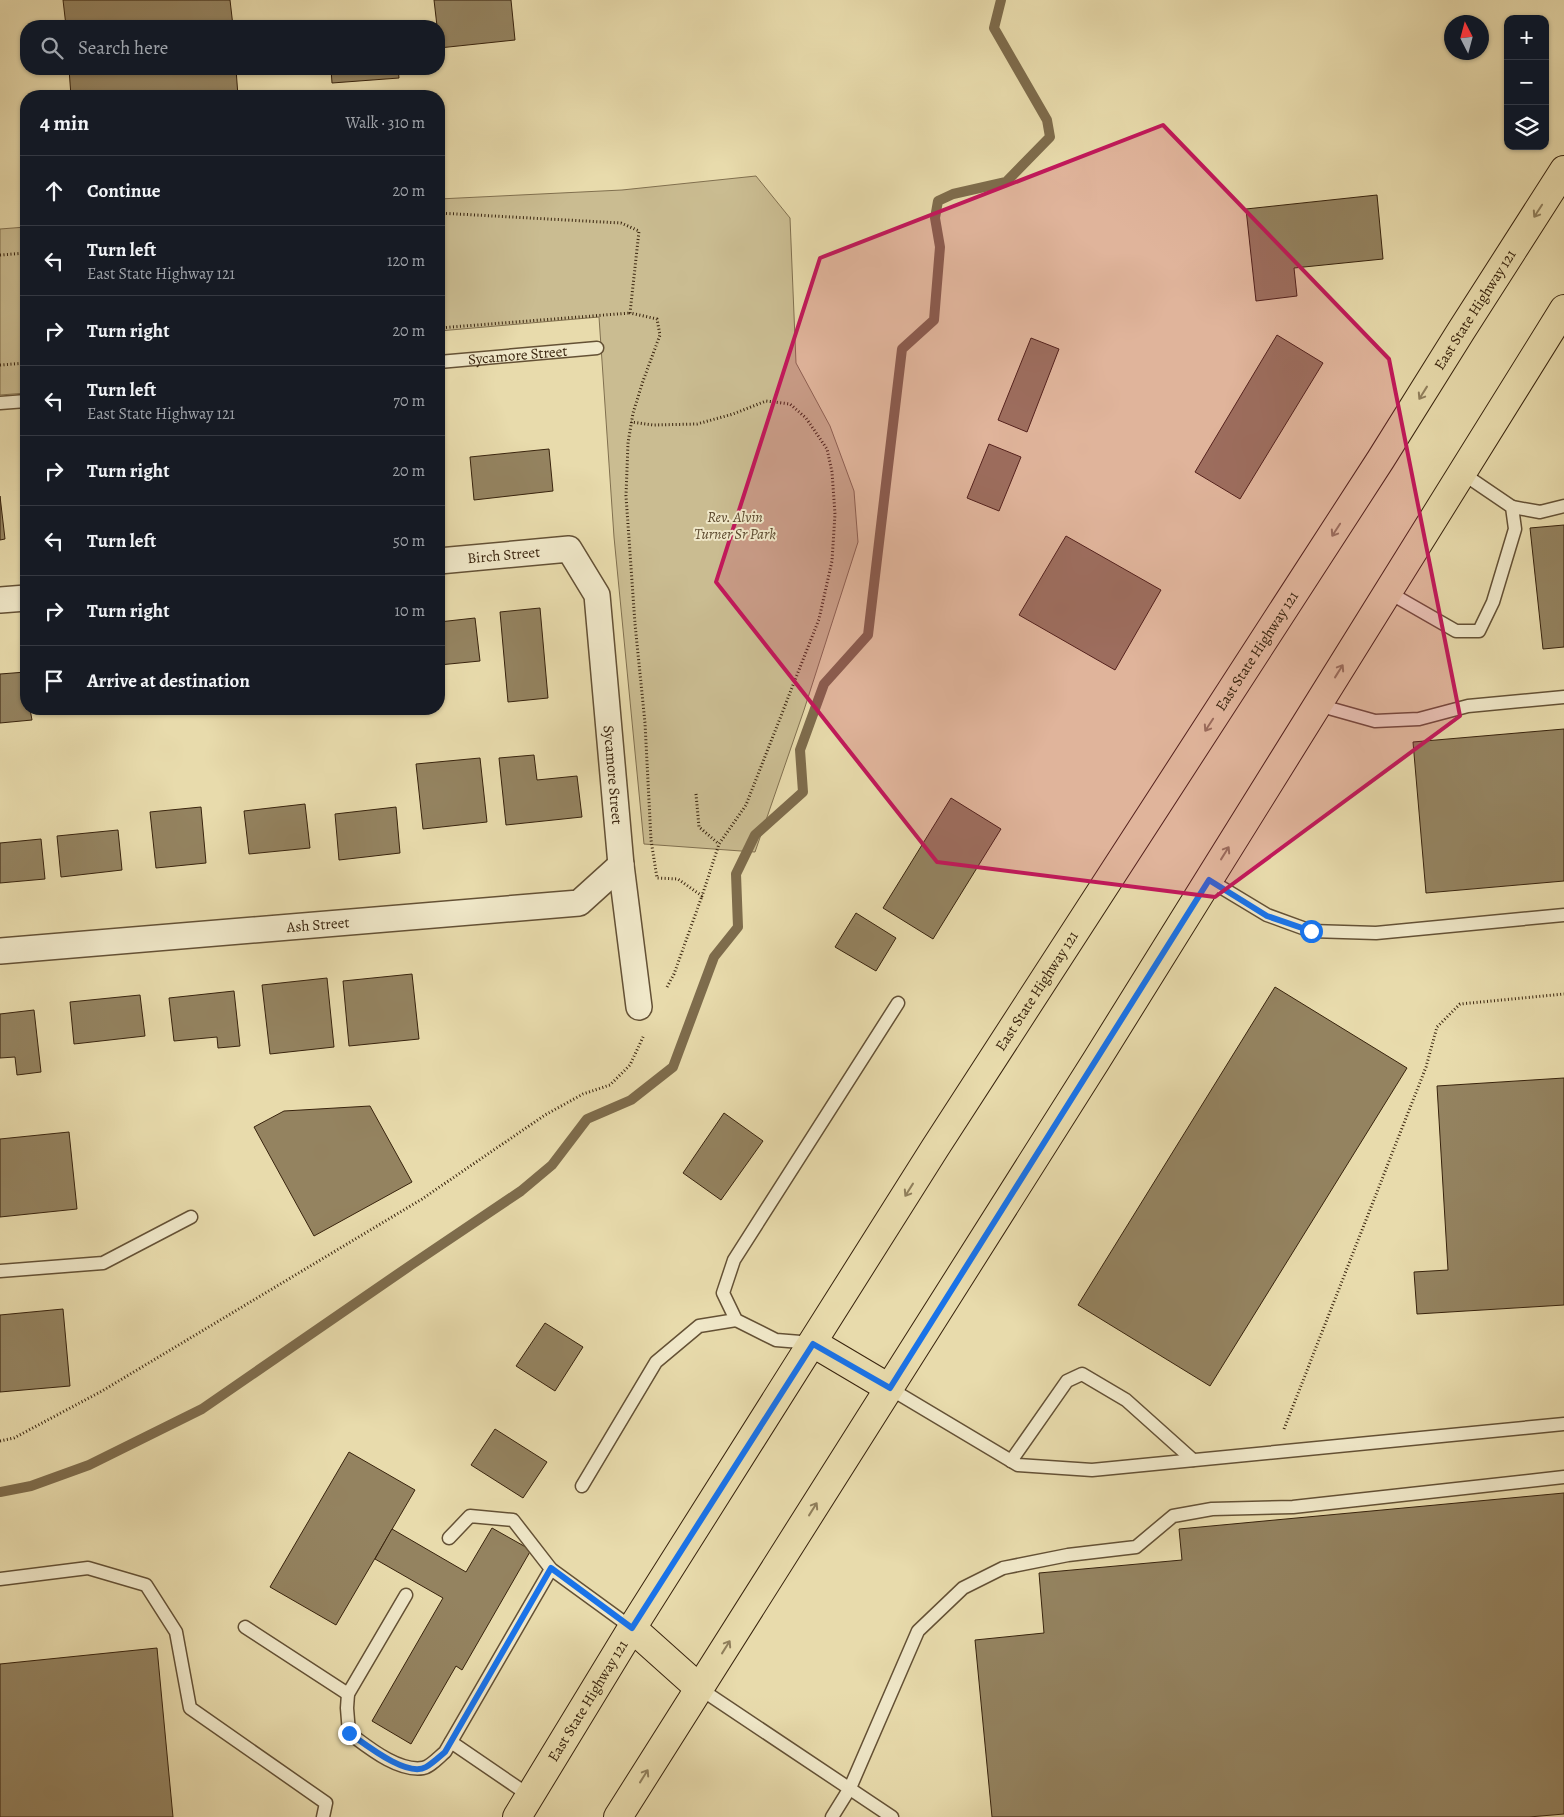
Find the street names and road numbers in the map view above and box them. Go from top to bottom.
street label: East State Highway 121 [1429,246,1521,374]
street label: Sycamore Street [467,341,568,369]
street label: Birch Street [466,542,541,568]
street label: East State Highway 121 [1211,587,1303,715]
street label: Sycamore Street [599,724,627,825]
street label: Ash Street [285,912,350,937]
street label: East State Highway 121 [991,927,1083,1055]
street label: East State Highway 121 [543,1636,632,1765]

